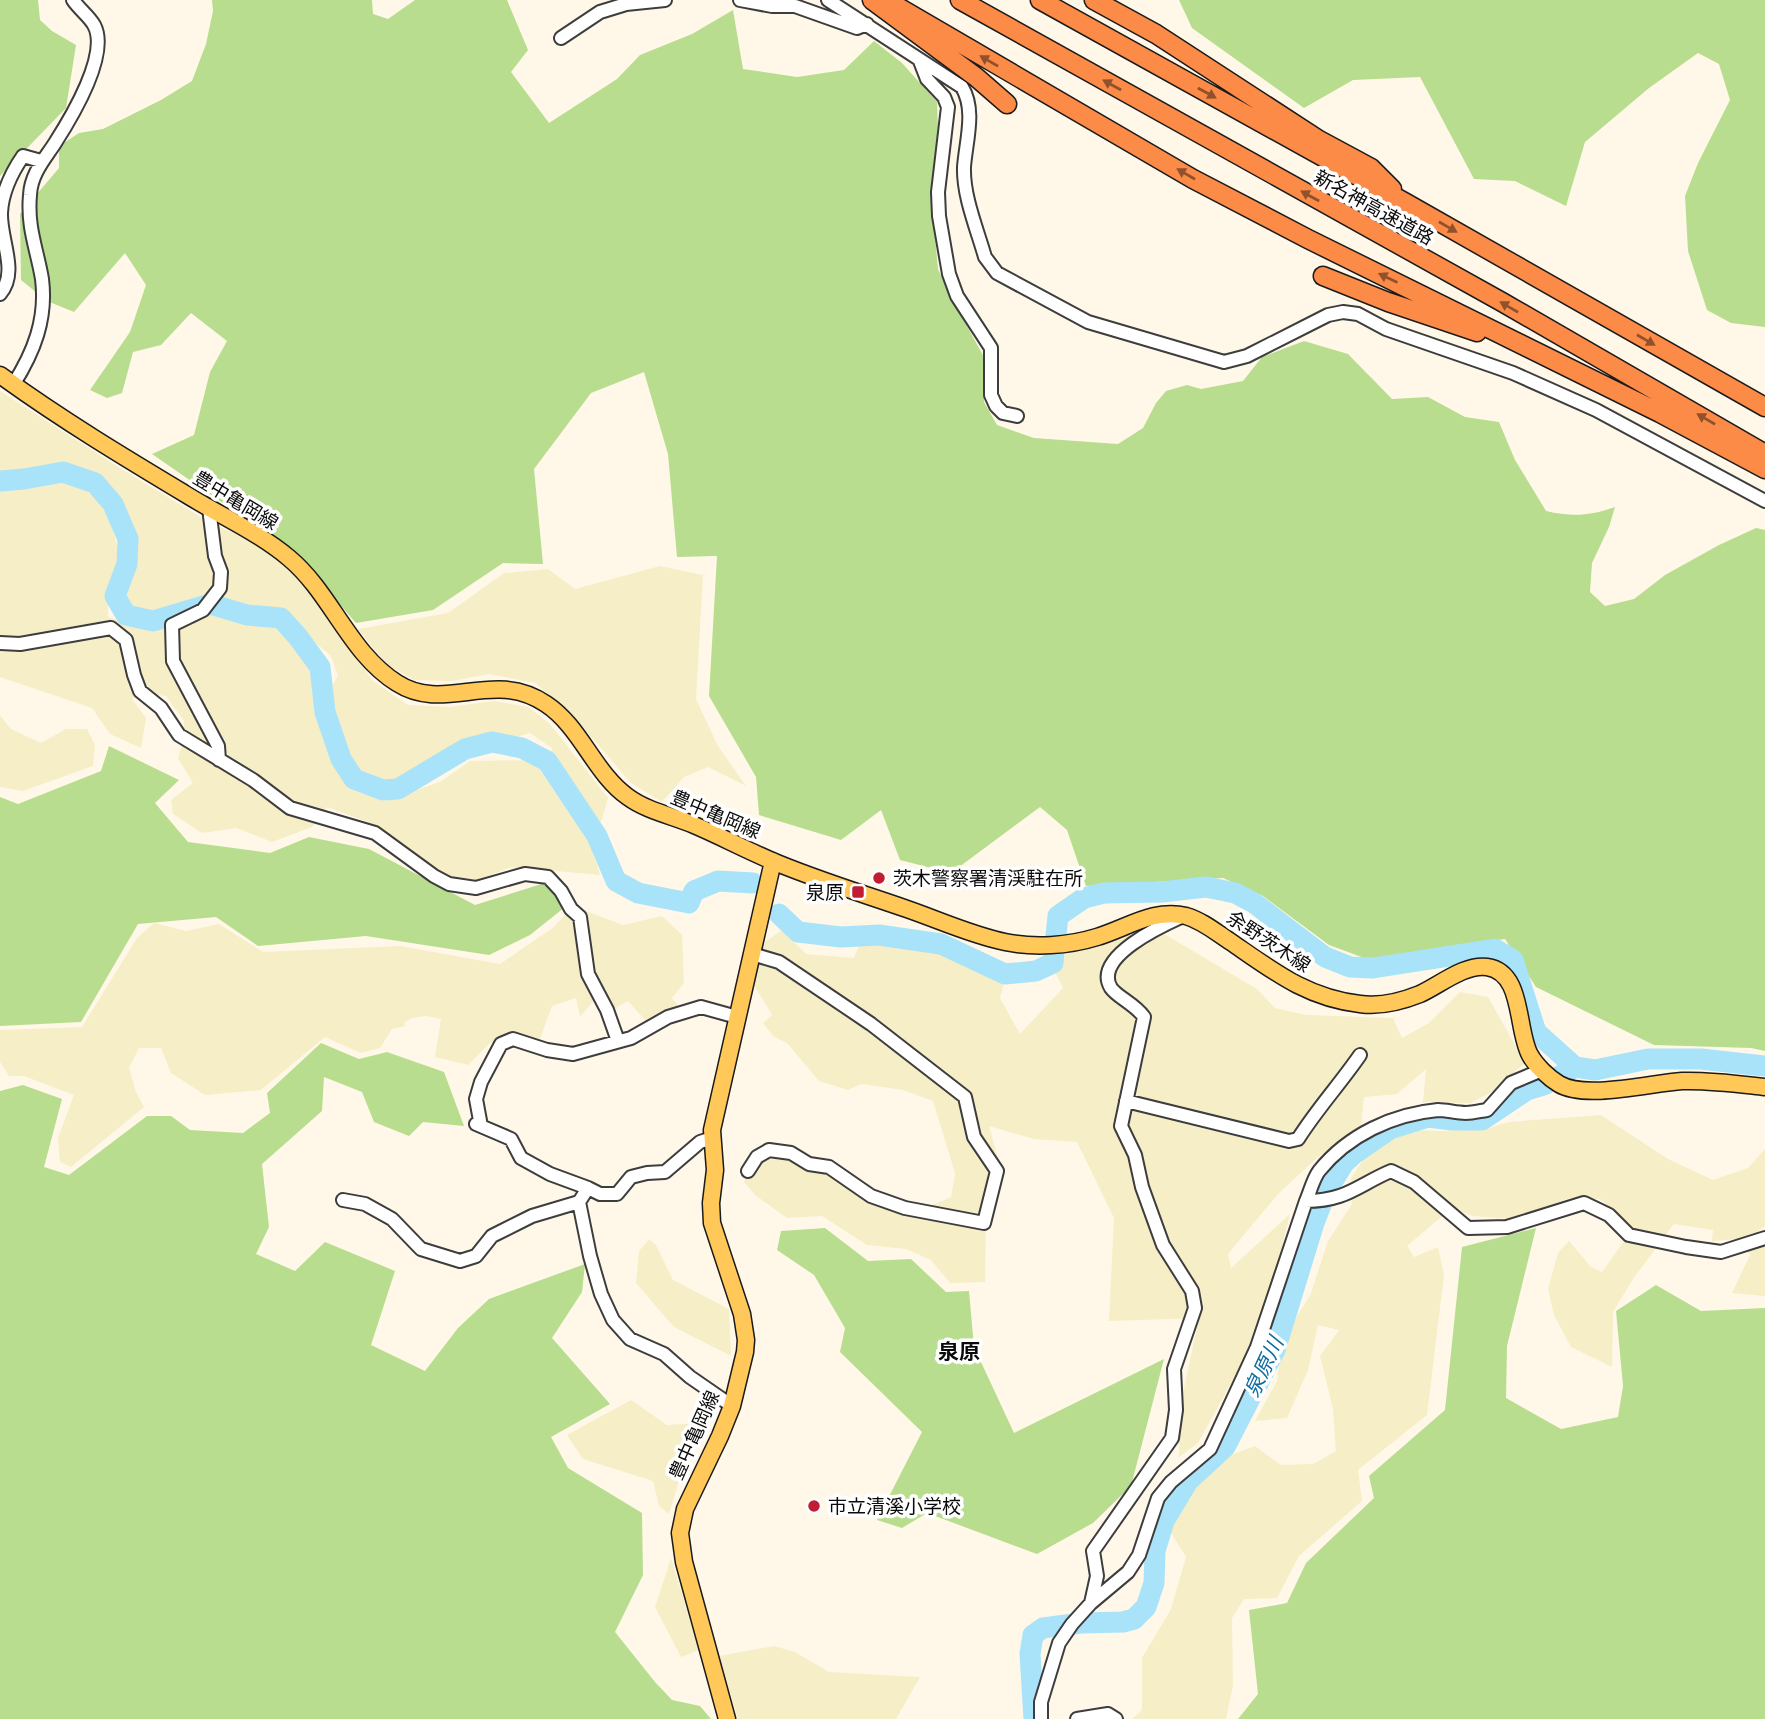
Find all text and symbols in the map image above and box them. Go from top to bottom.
one-way arrow [979,55,998,67]
one-way arrow [1102,79,1121,91]
one-way arrow [1197,87,1216,99]
street label: 新名神高速道路 [1310,162,1439,251]
one-way arrow [1176,168,1195,180]
one-way arrow [1301,190,1320,202]
one-way arrow [1439,221,1458,233]
one-way arrow [1378,273,1398,284]
one-way arrow [1499,300,1518,313]
one-way arrow [1636,333,1656,345]
one-way arrow [1697,413,1716,426]
street label: 豊中亀岡線 [189,463,284,536]
street label: 豊中亀岡線 [667,782,766,845]
place label: 茨木警察署清渓駐在所 [893,863,1083,891]
marker: 茨木警察署清渓駐在所 [871,870,887,886]
place label: 泉原 [806,877,844,905]
marker: 泉原 [850,884,866,900]
street label: 余野茨木線 [1222,903,1317,978]
water label: 泉原川 [1234,1329,1290,1401]
district label: 泉原 [938,1334,980,1365]
street label: 豊中亀岡線 [661,1385,725,1484]
place label: 市立清溪小学校 [828,1491,961,1519]
marker: 市立清溪小学校 [806,1498,822,1514]

